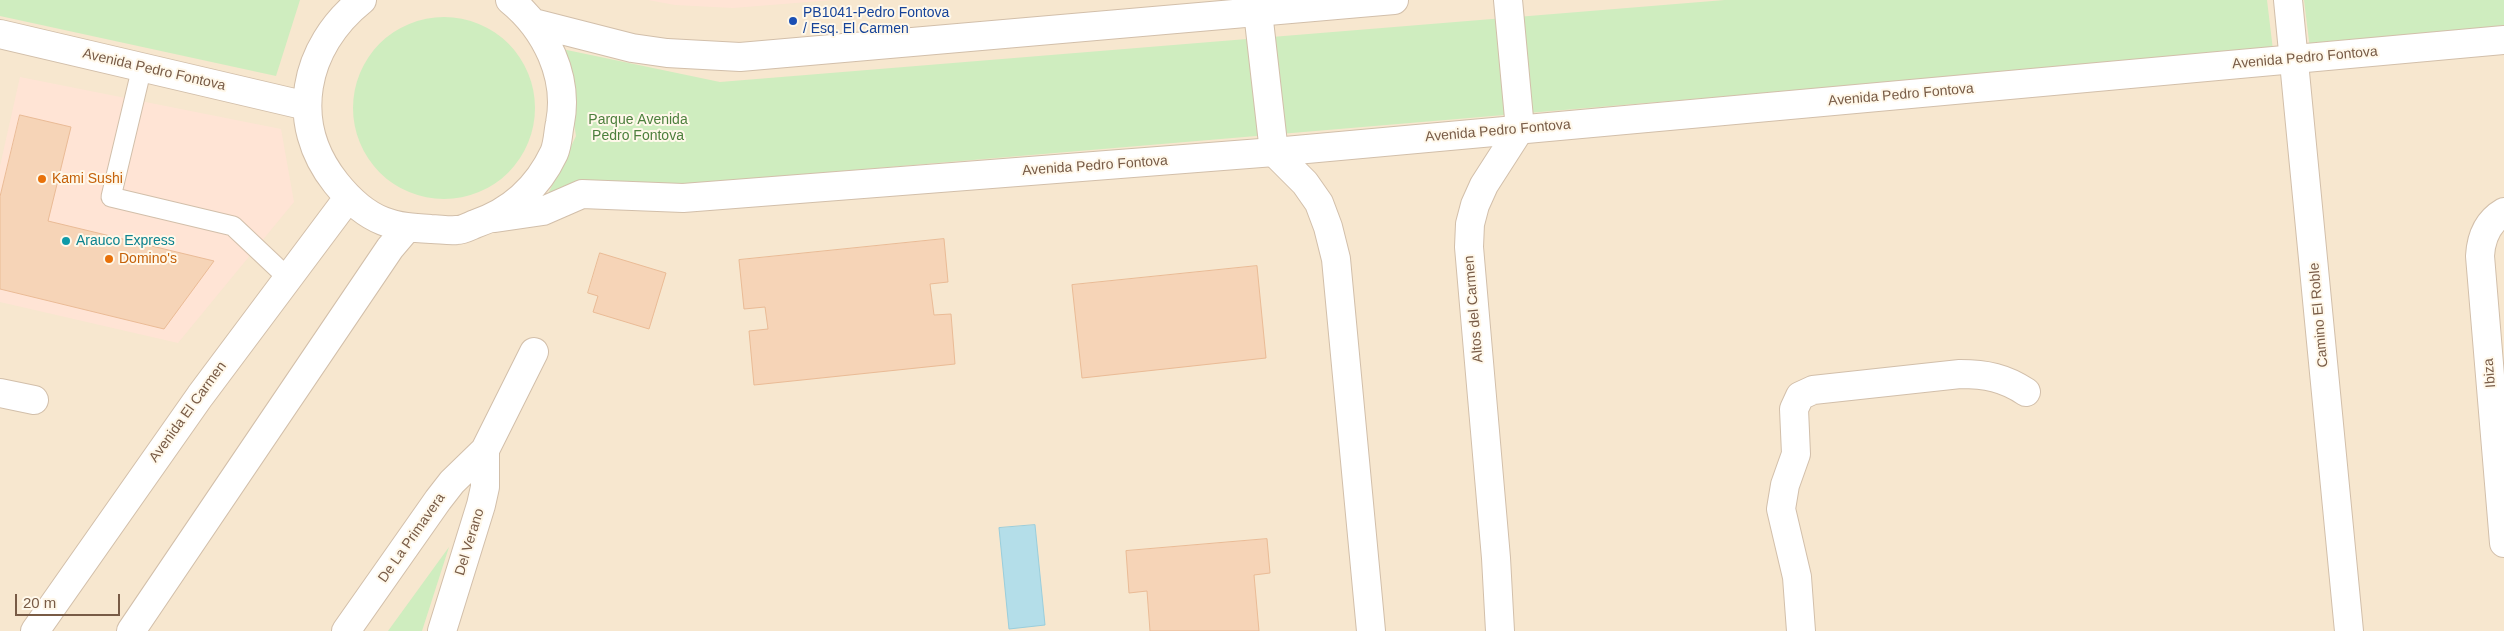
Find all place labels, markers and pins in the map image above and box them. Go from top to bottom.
place label: PB1041-Pedro Fontova / Esq. El Carmen [803,5,949,38]
marker: PB1041-Pedro Fontova / Esq. El Carmen [787,15,799,27]
place label: Kami Sushi [52,171,123,187]
marker: Kami Sushi [36,173,48,185]
place label: Arauco Express [76,233,175,249]
marker: Arauco Express [60,235,72,247]
place label: Domino's [119,251,177,267]
marker: Domino's [103,253,115,265]

